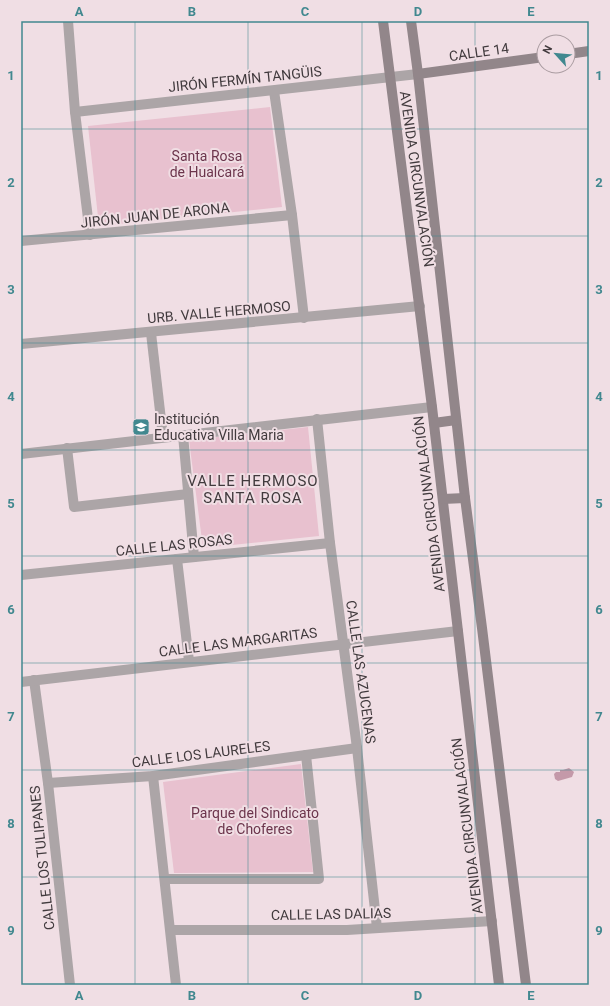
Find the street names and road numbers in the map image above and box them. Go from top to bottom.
street label: CALLE 14 [448,40,510,64]
street label: JIRÓN FERMÍN TANGÜIS [167,62,323,95]
street label: AVENIDA CIRCUNVALACIÓN [397,90,438,268]
street label: JIRÓN JUAN DE ARONA [80,198,230,231]
street label: URB. VALLE HERMOSO [147,298,291,326]
street label: AVENIDA CIRCUNVALACIÓN [409,415,448,593]
street label: CALLE LAS ROSAS [115,531,233,559]
street label: CALLE LAS AZUCENAS [343,599,379,745]
street label: CALLE LAS MARGARITAS [158,624,318,660]
street label: AVENIDA CIRCUNVALACIÓN [447,737,486,915]
street label: CALLE LOS LAURELES [131,738,271,770]
street label: CALLE LOS TULIPANES [26,785,58,931]
street label: CALLE LAS DALIAS [271,905,391,923]

